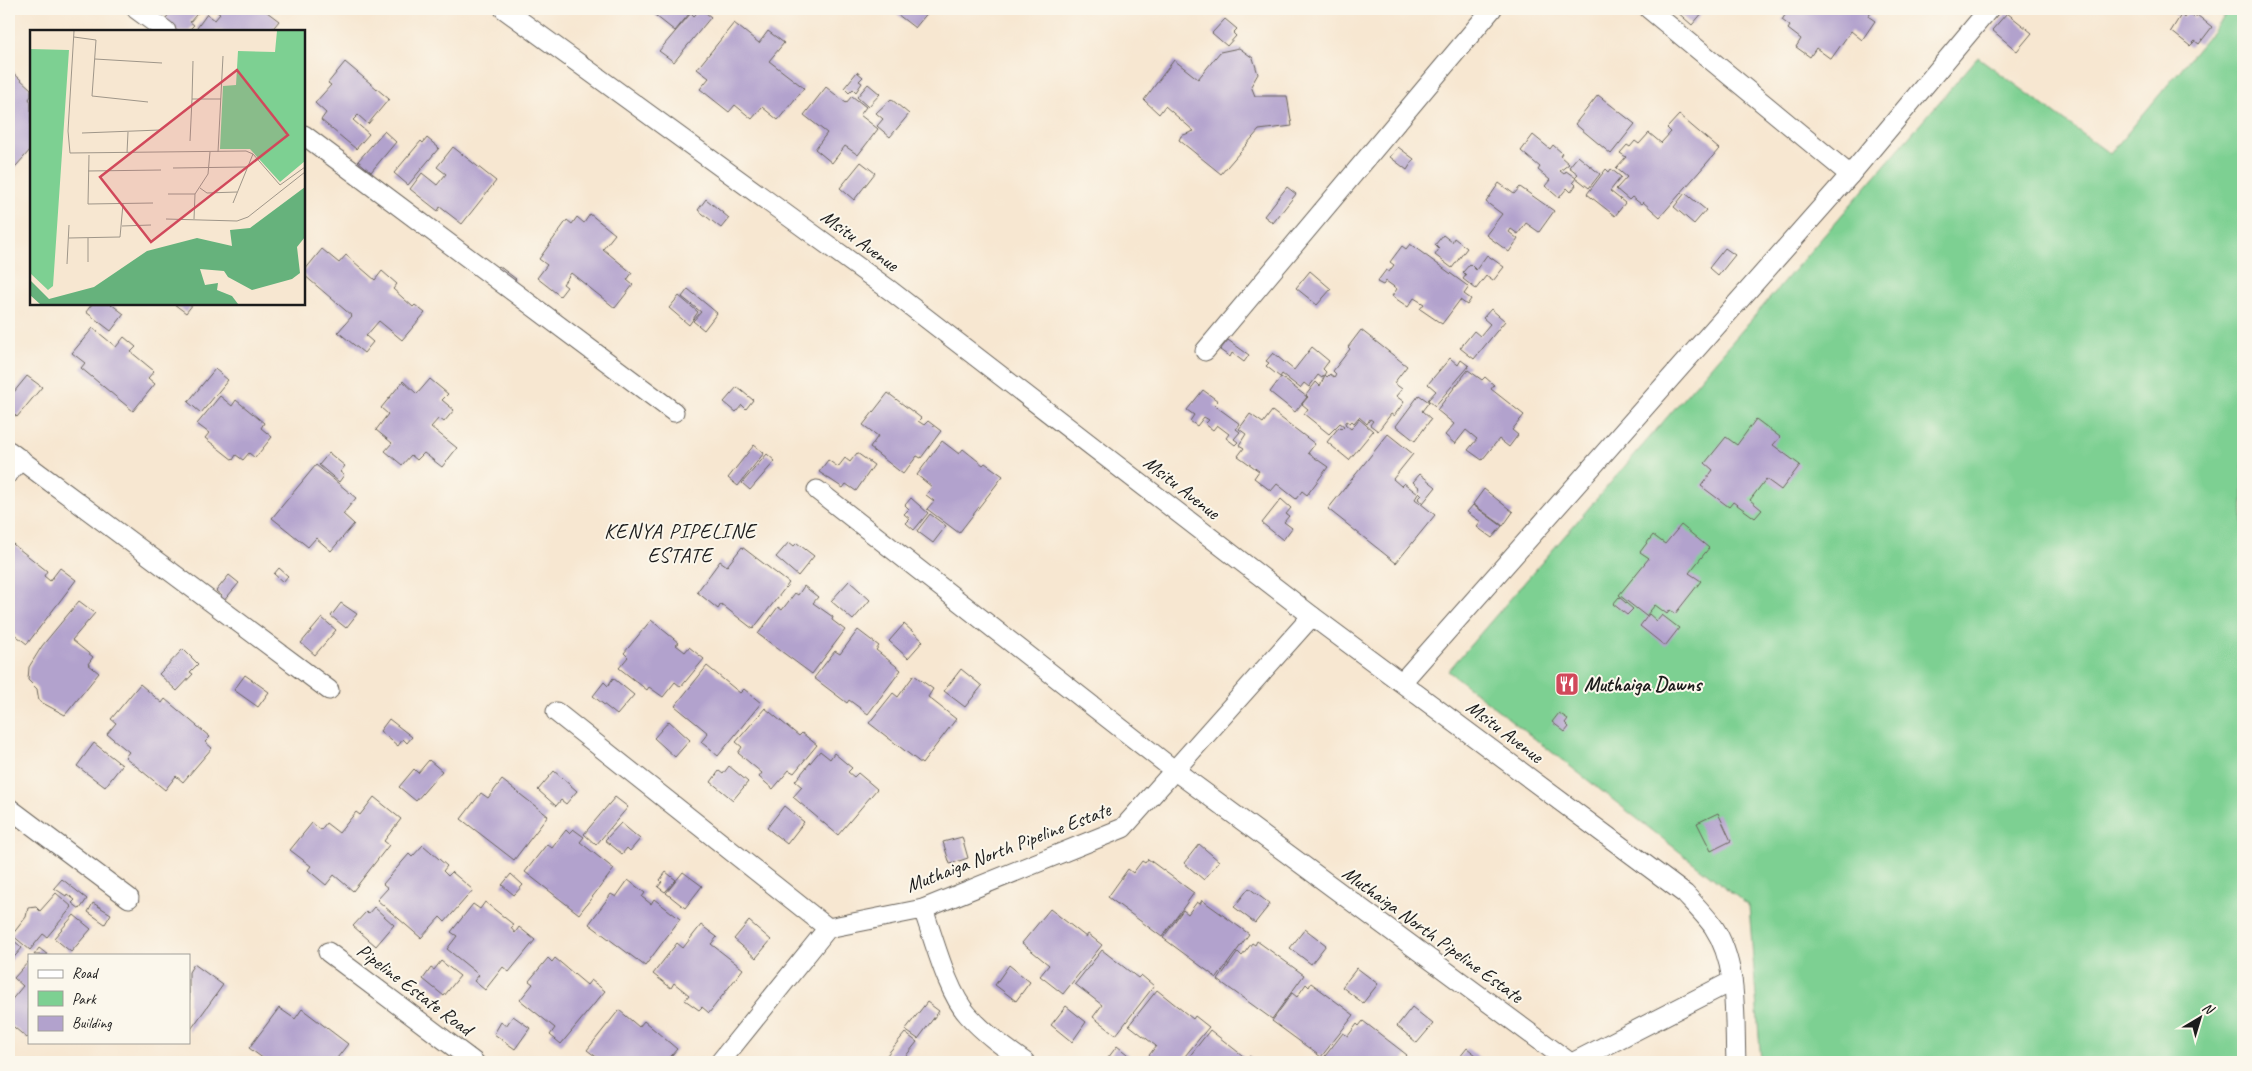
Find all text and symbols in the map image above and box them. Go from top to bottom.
inset map [30,30,305,305]
street label: Msitu Avenue [816,204,905,278]
street label: Msitu Avenue [1139,450,1226,526]
district label: KENYA PIPELINE ESTATE [604,518,758,568]
restaurant icon: Muthaiga Dawns [1554,671,1580,697]
place label: Muthaiga Dawns [1584,672,1703,697]
street label: Msitu Avenue [1461,694,1549,769]
street label: Muthaiga North Pipeline Estate [902,796,1115,898]
street label: Muthaiga North Pipeline Estate [1338,860,1529,1009]
street label: Pipeline Estate Road [352,938,480,1043]
legend [28,954,190,1044]
text: Road [72,964,99,983]
text: Park [72,990,97,1009]
north arrow [2174,994,2224,1044]
text: N [2199,999,2218,1019]
text: Building [72,1014,112,1033]

